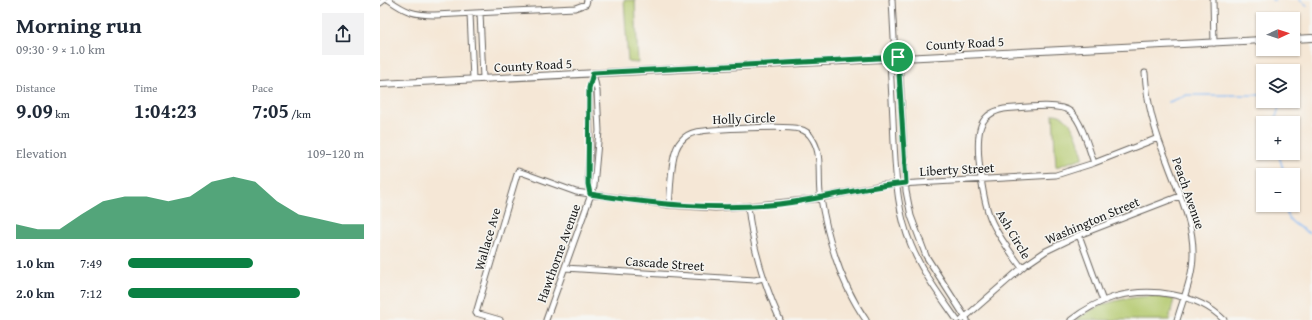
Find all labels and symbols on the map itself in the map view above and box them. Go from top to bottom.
north arrow [1256,12,1300,56]
street label: County Road 5 [925,32,1005,55]
pin [881,40,915,74]
street label: County Road 5 [493,54,573,77]
street label: Holly Circle [712,108,776,129]
street label: Peach Avenue [1167,155,1210,232]
street label: Liberty Street [919,158,995,181]
street label: Washington Street [1042,192,1143,249]
street label: Hawthorne Avenue [532,201,585,305]
street label: Wallace Ave [469,206,505,273]
street label: Ash Circle [991,206,1036,262]
street label: Cascade Street [625,251,705,276]

